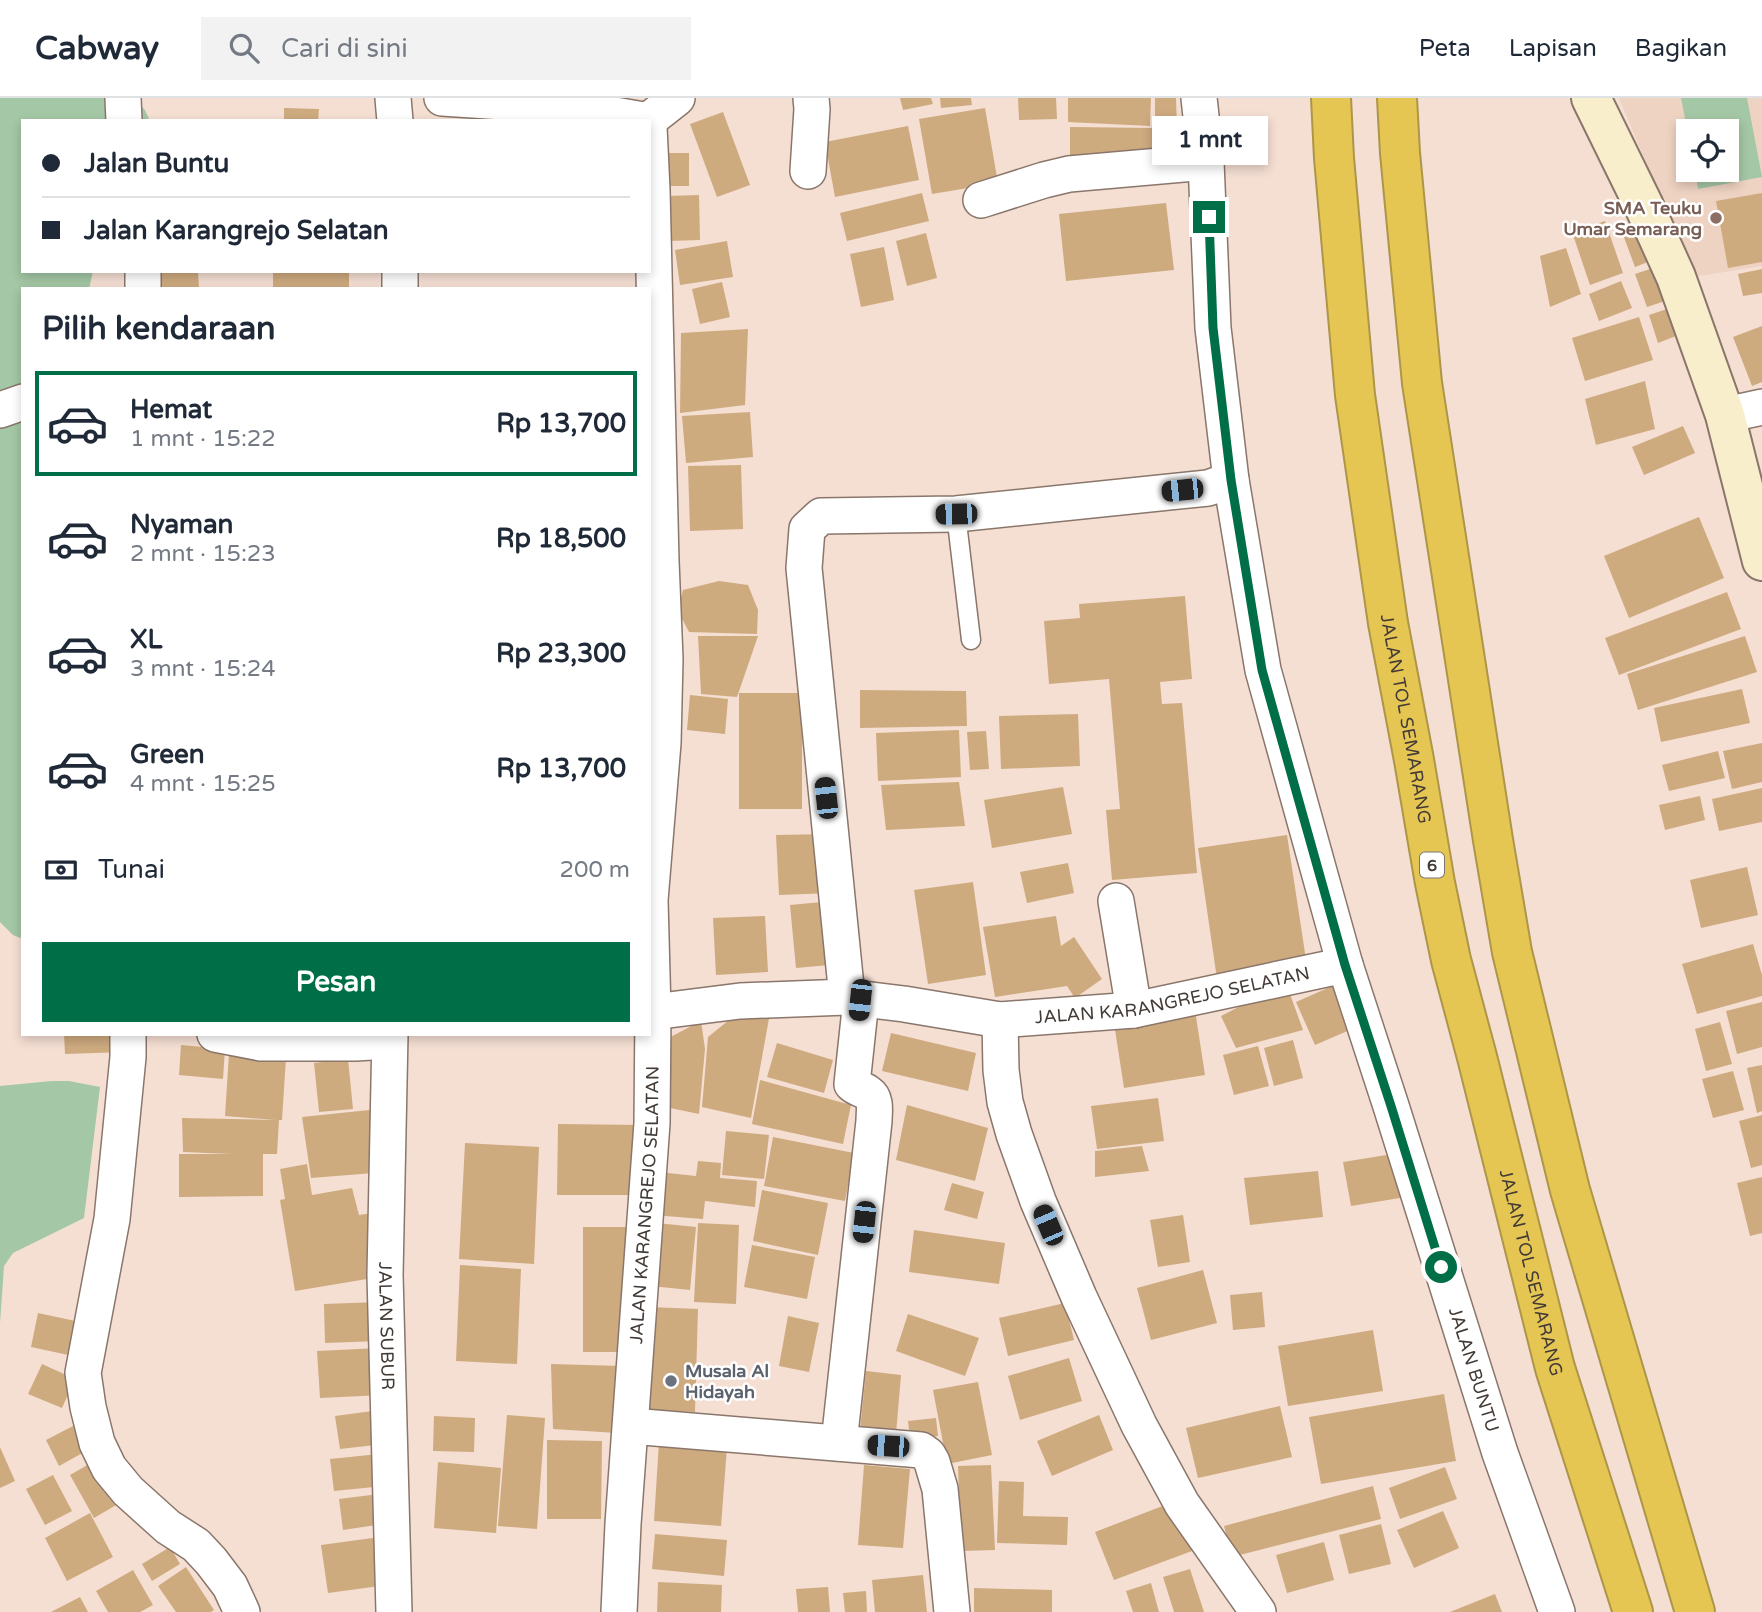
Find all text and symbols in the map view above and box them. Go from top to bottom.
search box [201,17,691,80]
text: Cabway [35,29,159,68]
icon: search [225,29,263,67]
text: Cari di sini [281,33,408,64]
text: Peta [1419,34,1471,63]
text: Lapisan [1509,34,1597,63]
text: Bagikan [1635,34,1727,63]
callout: 1 mnt [1151,116,1267,164]
map controls [1676,119,1739,182]
button: locate [1676,119,1739,182]
text: 1 mnt [1178,126,1242,154]
text: Jalan Buntu [84,148,229,179]
place label: SMA Teuku Umar Semarang [1563,197,1702,240]
route end [1193,201,1225,233]
marker: SMA Teuku Umar Semarang [1708,210,1724,226]
text: Jalan Karangrejo Selatan [84,215,389,246]
text: Pilih kendaraan [42,310,276,348]
icon: car [46,392,109,455]
text: Hemat [130,394,212,425]
text: Rp 13,700 [496,408,626,439]
text: 1 mnt · 15:22 [130,425,276,453]
car [1161,477,1204,503]
car [935,503,978,525]
icon: car [46,507,109,570]
text: Nyaman [130,509,233,540]
text: Rp 18,500 [496,523,626,554]
text: 2 mnt · 15:23 [130,540,276,568]
street label: JALAN TOL SEMARANG [1376,613,1436,825]
icon: car [46,622,109,685]
text: XL [130,624,162,655]
text: Rp 23,300 [496,638,626,669]
text: 3 mnt · 15:24 [130,655,276,683]
icon: car [46,737,109,800]
text: Green [130,739,205,770]
text: Rp 13,700 [496,753,626,784]
text: 4 mnt · 15:25 [130,770,276,798]
car [814,776,839,820]
icon: cash [42,851,80,889]
road number: 6 [1420,852,1444,878]
text: Tunai [98,854,165,885]
text: 200 m [560,856,630,884]
button: Pesan [42,942,630,1022]
street label: JALAN KARANGREJO SELATAN [1034,962,1312,1028]
car [848,978,873,1022]
street label: JALAN KARANGREJO SELATAN [625,1066,664,1345]
street label: JALAN TOL SEMARANG [1495,1167,1568,1379]
car [852,1200,877,1244]
car [1031,1202,1066,1248]
route start [1425,1251,1457,1283]
street label: JALAN SUBUR [374,1262,399,1390]
street label: JALAN BUNTU [1444,1304,1504,1435]
place label: Musala Al Hidayah [685,1360,769,1403]
marker: Musala Al Hidayah [663,1373,679,1389]
car [867,1434,910,1458]

